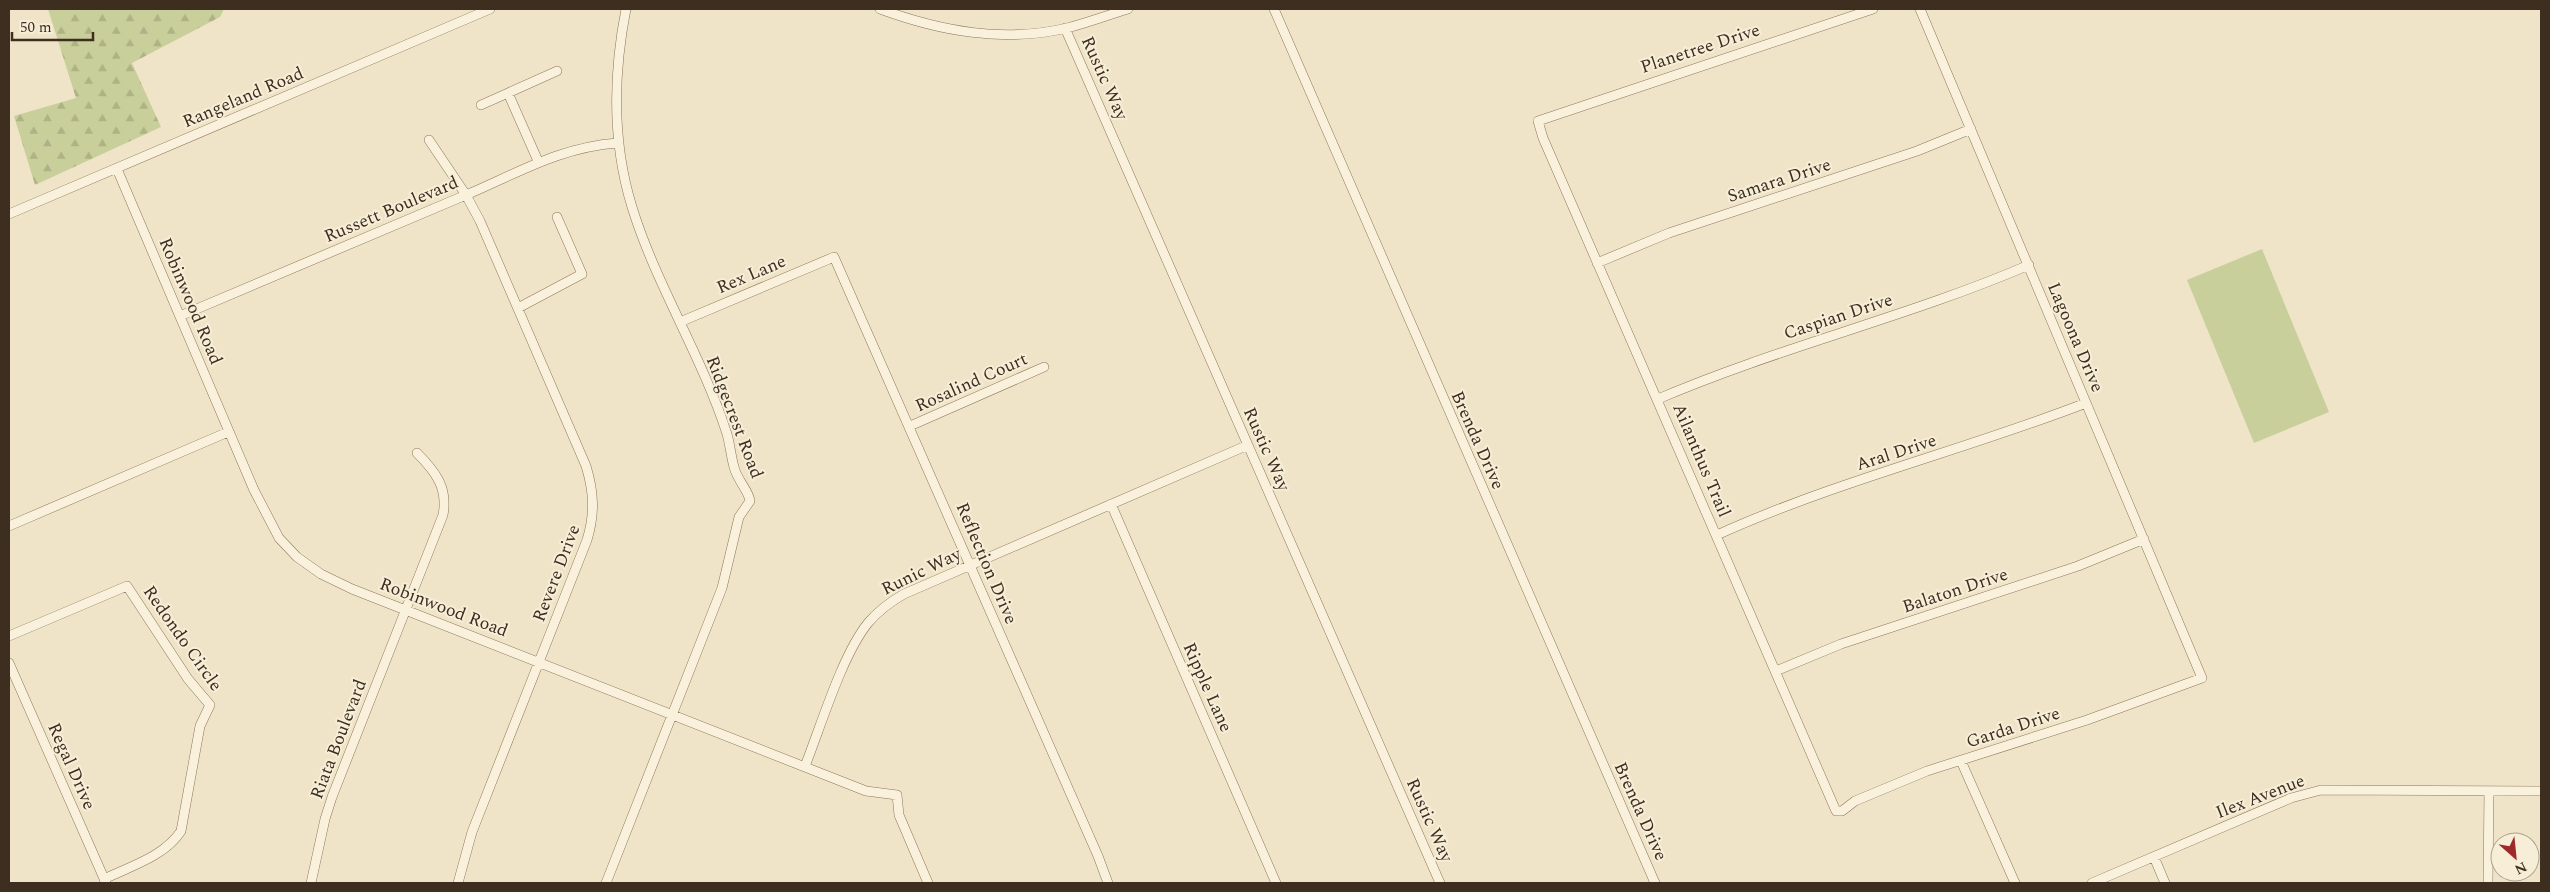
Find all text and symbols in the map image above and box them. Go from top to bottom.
scale bar [12,10,94,42]
text: 50 m [20,16,52,39]
street label: Planetree Drive [1637,16,1764,81]
street label: Rustic Way [1074,32,1136,126]
street label: Rangeland Road [178,60,308,135]
street label: Samara Drive [1724,151,1835,210]
street label: Russett Boulevard [320,169,463,250]
street label: Robinwood Road [152,233,230,369]
street label: Rex Lane [712,248,790,301]
street label: Lagoona Drive [2040,278,2111,396]
street label: Caspian Drive [1780,286,1896,347]
street label: Rosalind Court [911,346,1032,419]
street label: Ridgecrest Road [699,352,770,482]
street label: Brenda Drive [1444,386,1511,494]
street label: Ailanthus Trail [1665,399,1738,521]
street label: Rustic Way [1236,403,1298,497]
street label: Aral Drive [1852,427,1940,478]
street label: Reflection Drive [949,498,1024,628]
street label: Revere Drive [526,521,587,626]
street label: Runic Way [877,540,967,602]
street label: Balaton Drive [1899,561,2012,620]
street label: Robinwood Road [376,571,512,644]
street label: Redondo Circle [136,580,229,697]
street label: Ripple Lane [1176,638,1239,736]
street label: Riata Boulevard [303,675,374,803]
street label: Garda Drive [1963,700,2064,755]
street label: Regal Drive [40,718,103,814]
street label: Brenda Drive [1607,757,1674,865]
street label: Ilex Avenue [2212,767,2309,826]
street label: Rustic Way [1399,774,1461,868]
north arrow [2490,832,2540,882]
text: N [2511,856,2531,880]

